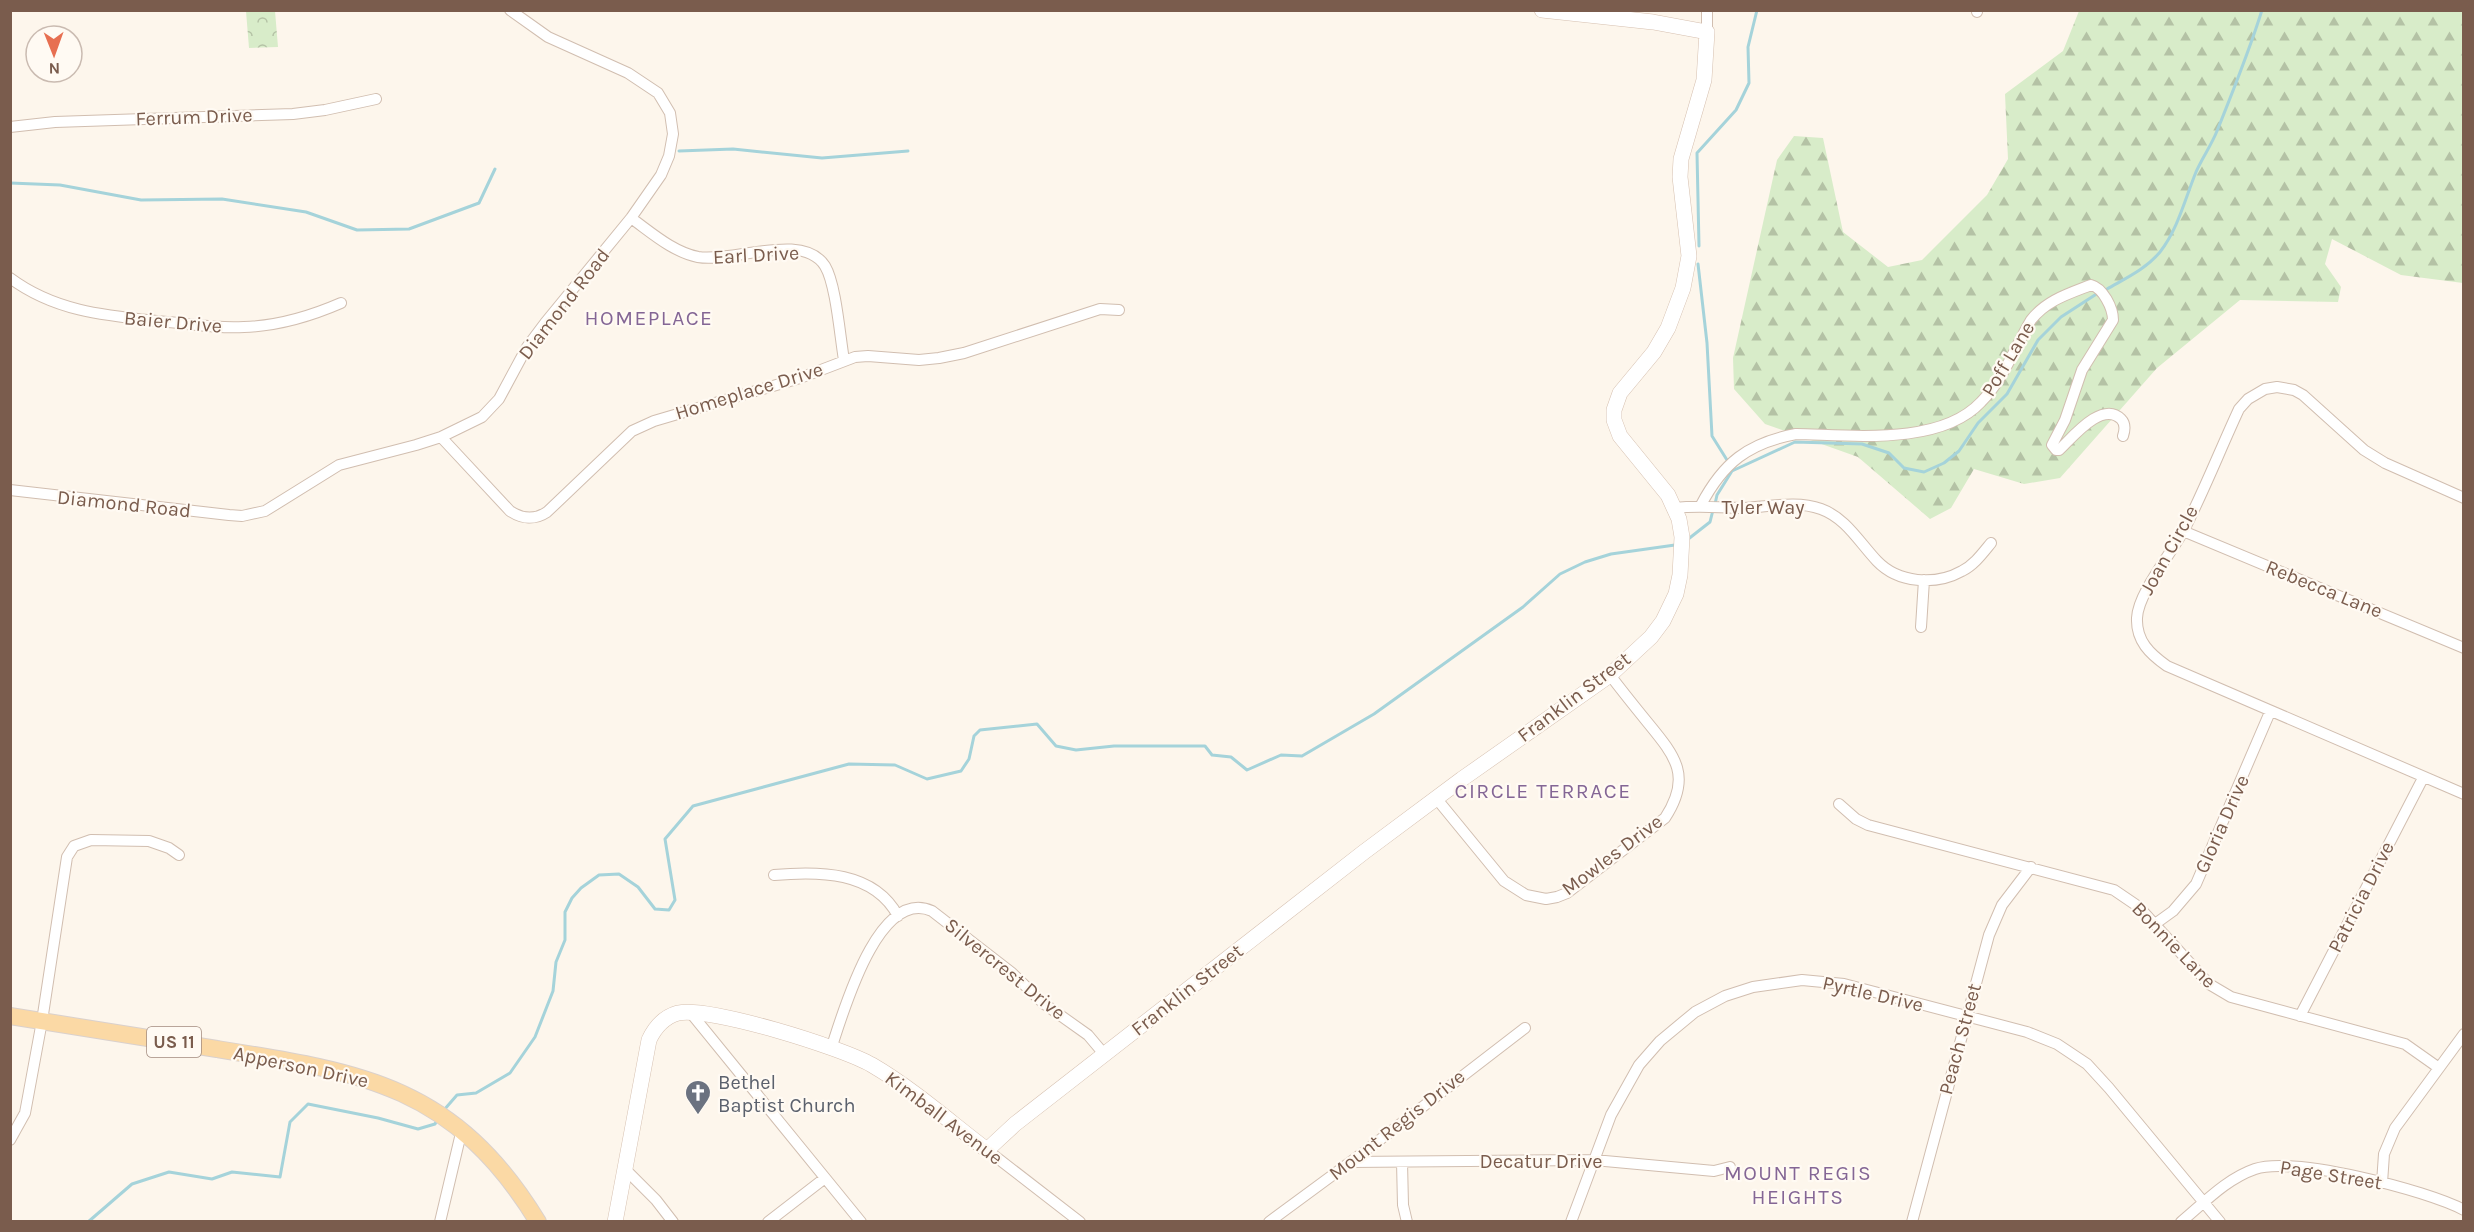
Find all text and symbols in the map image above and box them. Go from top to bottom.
north arrow [24,24,84,84]
text: N [48,59,60,78]
street label: Ferrum Drive [135,103,253,131]
street label: Earl Drive [712,241,800,269]
street label: Diamond Road [514,244,614,364]
street label: Baier Drive [123,306,223,338]
district label: HOMEPLACE [585,306,713,330]
street label: Poff Lane [1977,317,2039,401]
street label: Homeplace Drive [672,358,826,424]
street label: Diamond Road [56,486,192,522]
street label: Tyler Way [1721,496,1805,519]
street label: Joan Circle [2135,501,2203,599]
street label: Rebecca Lane [2262,555,2386,623]
street label: Franklin Street [1513,647,1635,747]
street label: Gloria Drive [2190,771,2254,877]
district label: CIRCLE TERRACE [1455,779,1631,803]
street label: Mowles Drive [1557,810,1667,900]
street label: Patricia Drive [2323,838,2399,956]
street label: Bonnie Lane [2127,897,2221,993]
street label: Silvercrest Drive [940,913,1070,1025]
street label: Franklin Street [1127,939,1248,1041]
street label: Pyrtle Drive [1820,971,1926,1017]
street label: Peach Street [1934,980,1986,1097]
road number: US 11 [147,1027,201,1057]
street label: Apperson Drive [231,1041,371,1093]
street label: Mount Regis Drive [1324,1065,1470,1185]
street label: Kimball Avenue [881,1066,1007,1170]
place label: Bethel Baptist Church [718,1071,855,1117]
church icon: Bethel Baptist Church [683,1078,713,1116]
street label: Decatur Drive [1479,1150,1603,1173]
street label: Page Street [2278,1156,2384,1195]
district label: MOUNT REGIS HEIGHTS [1724,1161,1872,1209]

